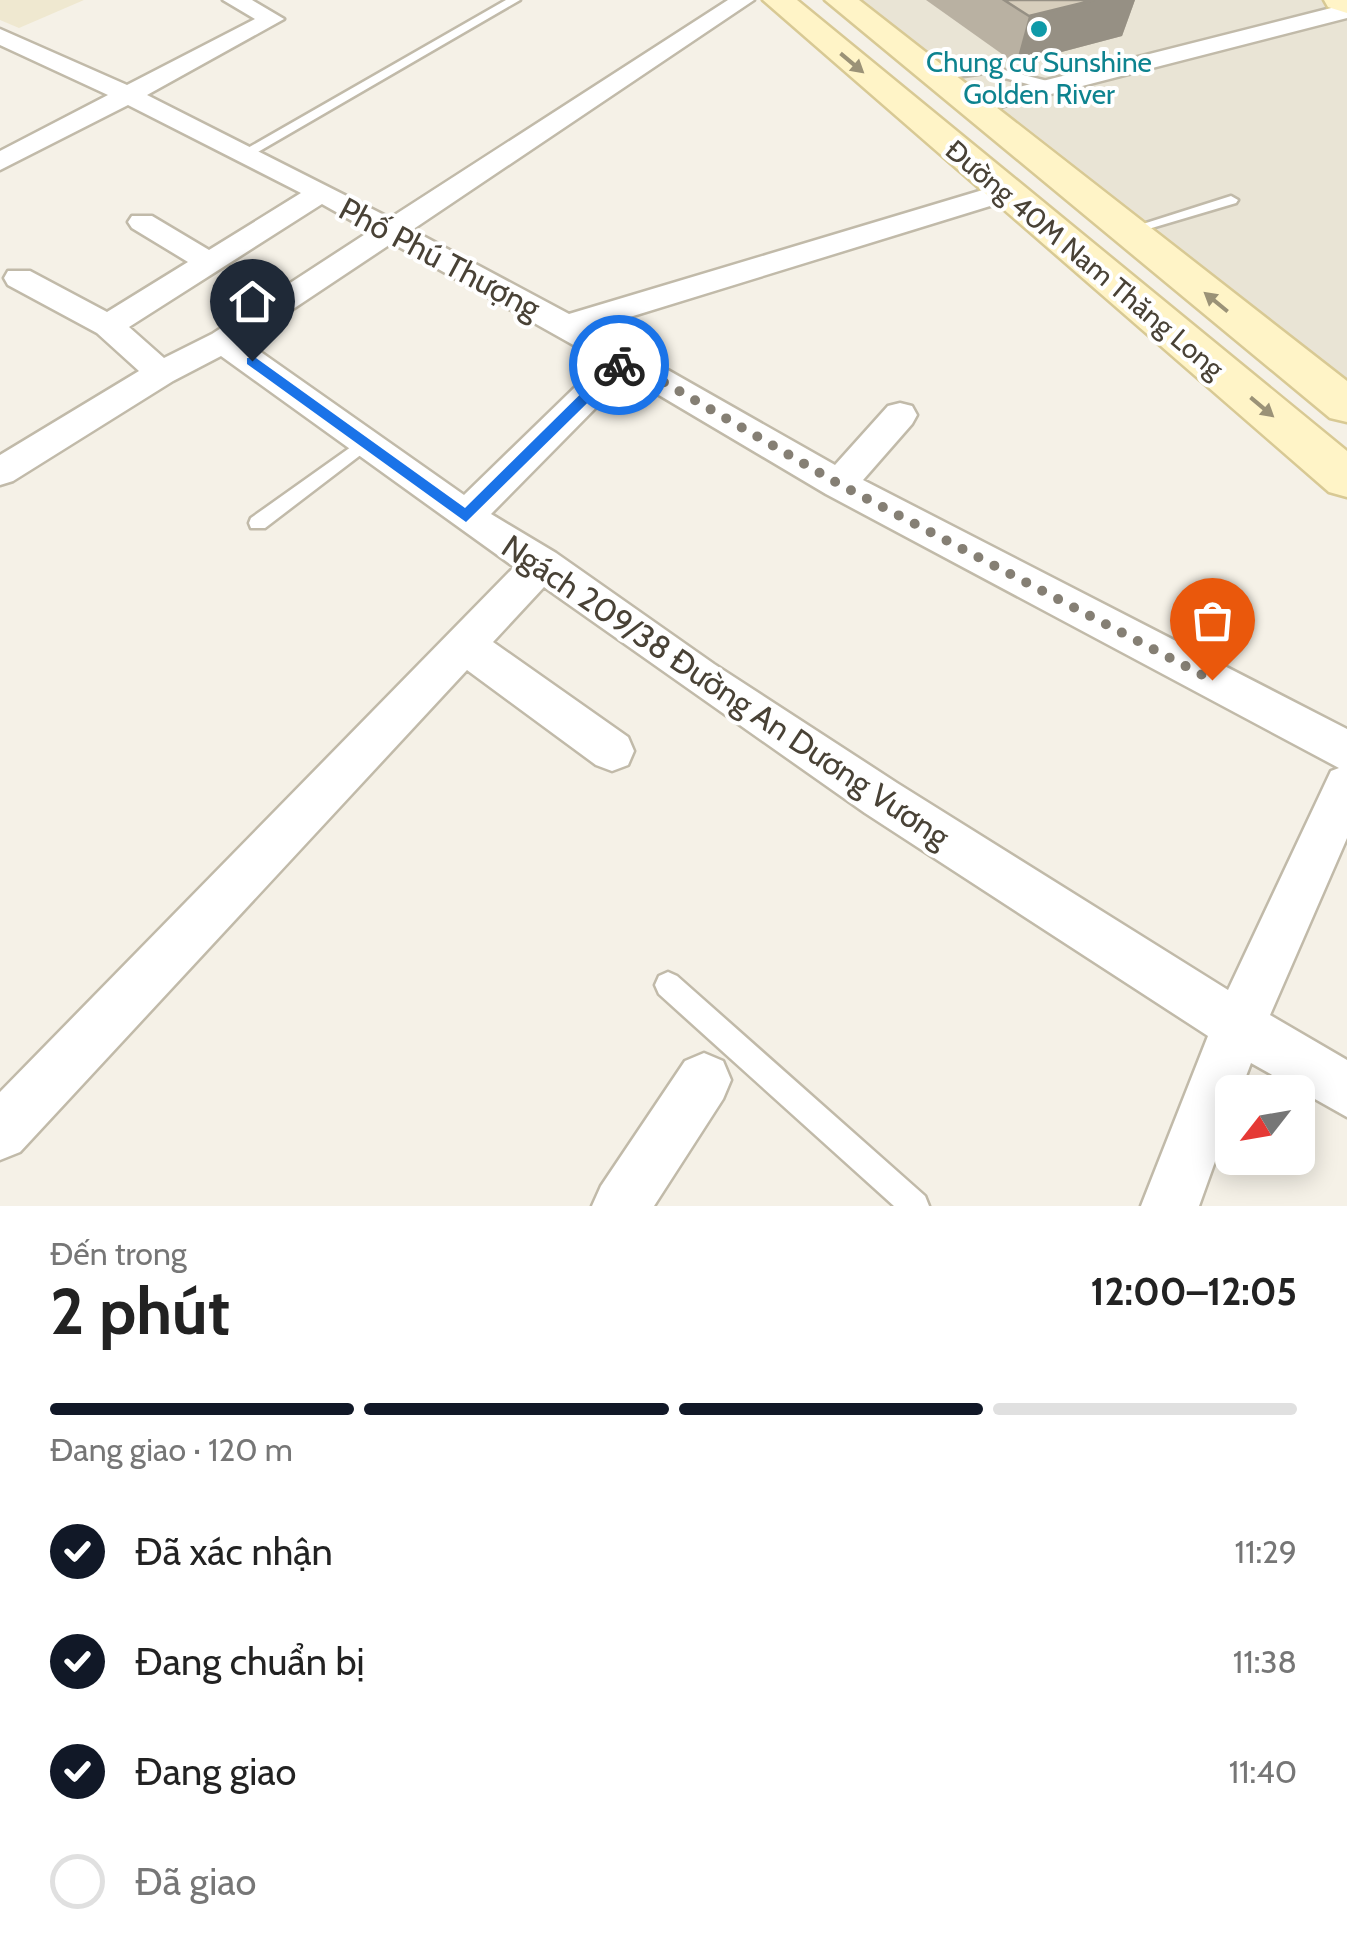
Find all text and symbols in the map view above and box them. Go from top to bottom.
marker: Chung cư Sunshine Golden River [1028,18,1050,40]
place label: Chung cư Sunshine Golden River [926,45,1152,111]
one-way arrow [840,51,865,73]
street label: Đường 40M Nam Thăng Long [939,133,1232,386]
street label: Phố Phú Thượng [333,189,548,328]
pin [210,259,295,362]
icon: home [225,274,280,329]
one-way arrow [1204,292,1229,313]
courier [569,315,669,415]
icon: bike [592,338,647,393]
one-way arrow [1249,396,1274,418]
street label: Ngách 209/38 Đường An Dương Vương [495,526,958,856]
pin [1170,578,1255,681]
icon: bag [1185,593,1240,648]
north arrow [1215,1075,1315,1175]
map controls [1215,1075,1315,1175]
text: Đến trong [50,1234,187,1273]
text: 12:00–12:05 [1090,1268,1297,1315]
text: 2 phút [50,1271,230,1350]
text: Đang giao · 120 m [50,1430,293,1469]
icon: check [50,1524,105,1579]
text: Đã xác nhận [135,1528,333,1575]
text: 11:29 [1235,1532,1297,1571]
icon: check [50,1634,105,1689]
text: Đang chuẩn bị [135,1638,365,1685]
text: 11:38 [1233,1642,1297,1681]
icon: check [50,1744,105,1799]
text: Đang giao [135,1748,297,1795]
text: 11:40 [1229,1752,1297,1791]
text: Đã giao [135,1858,256,1905]

